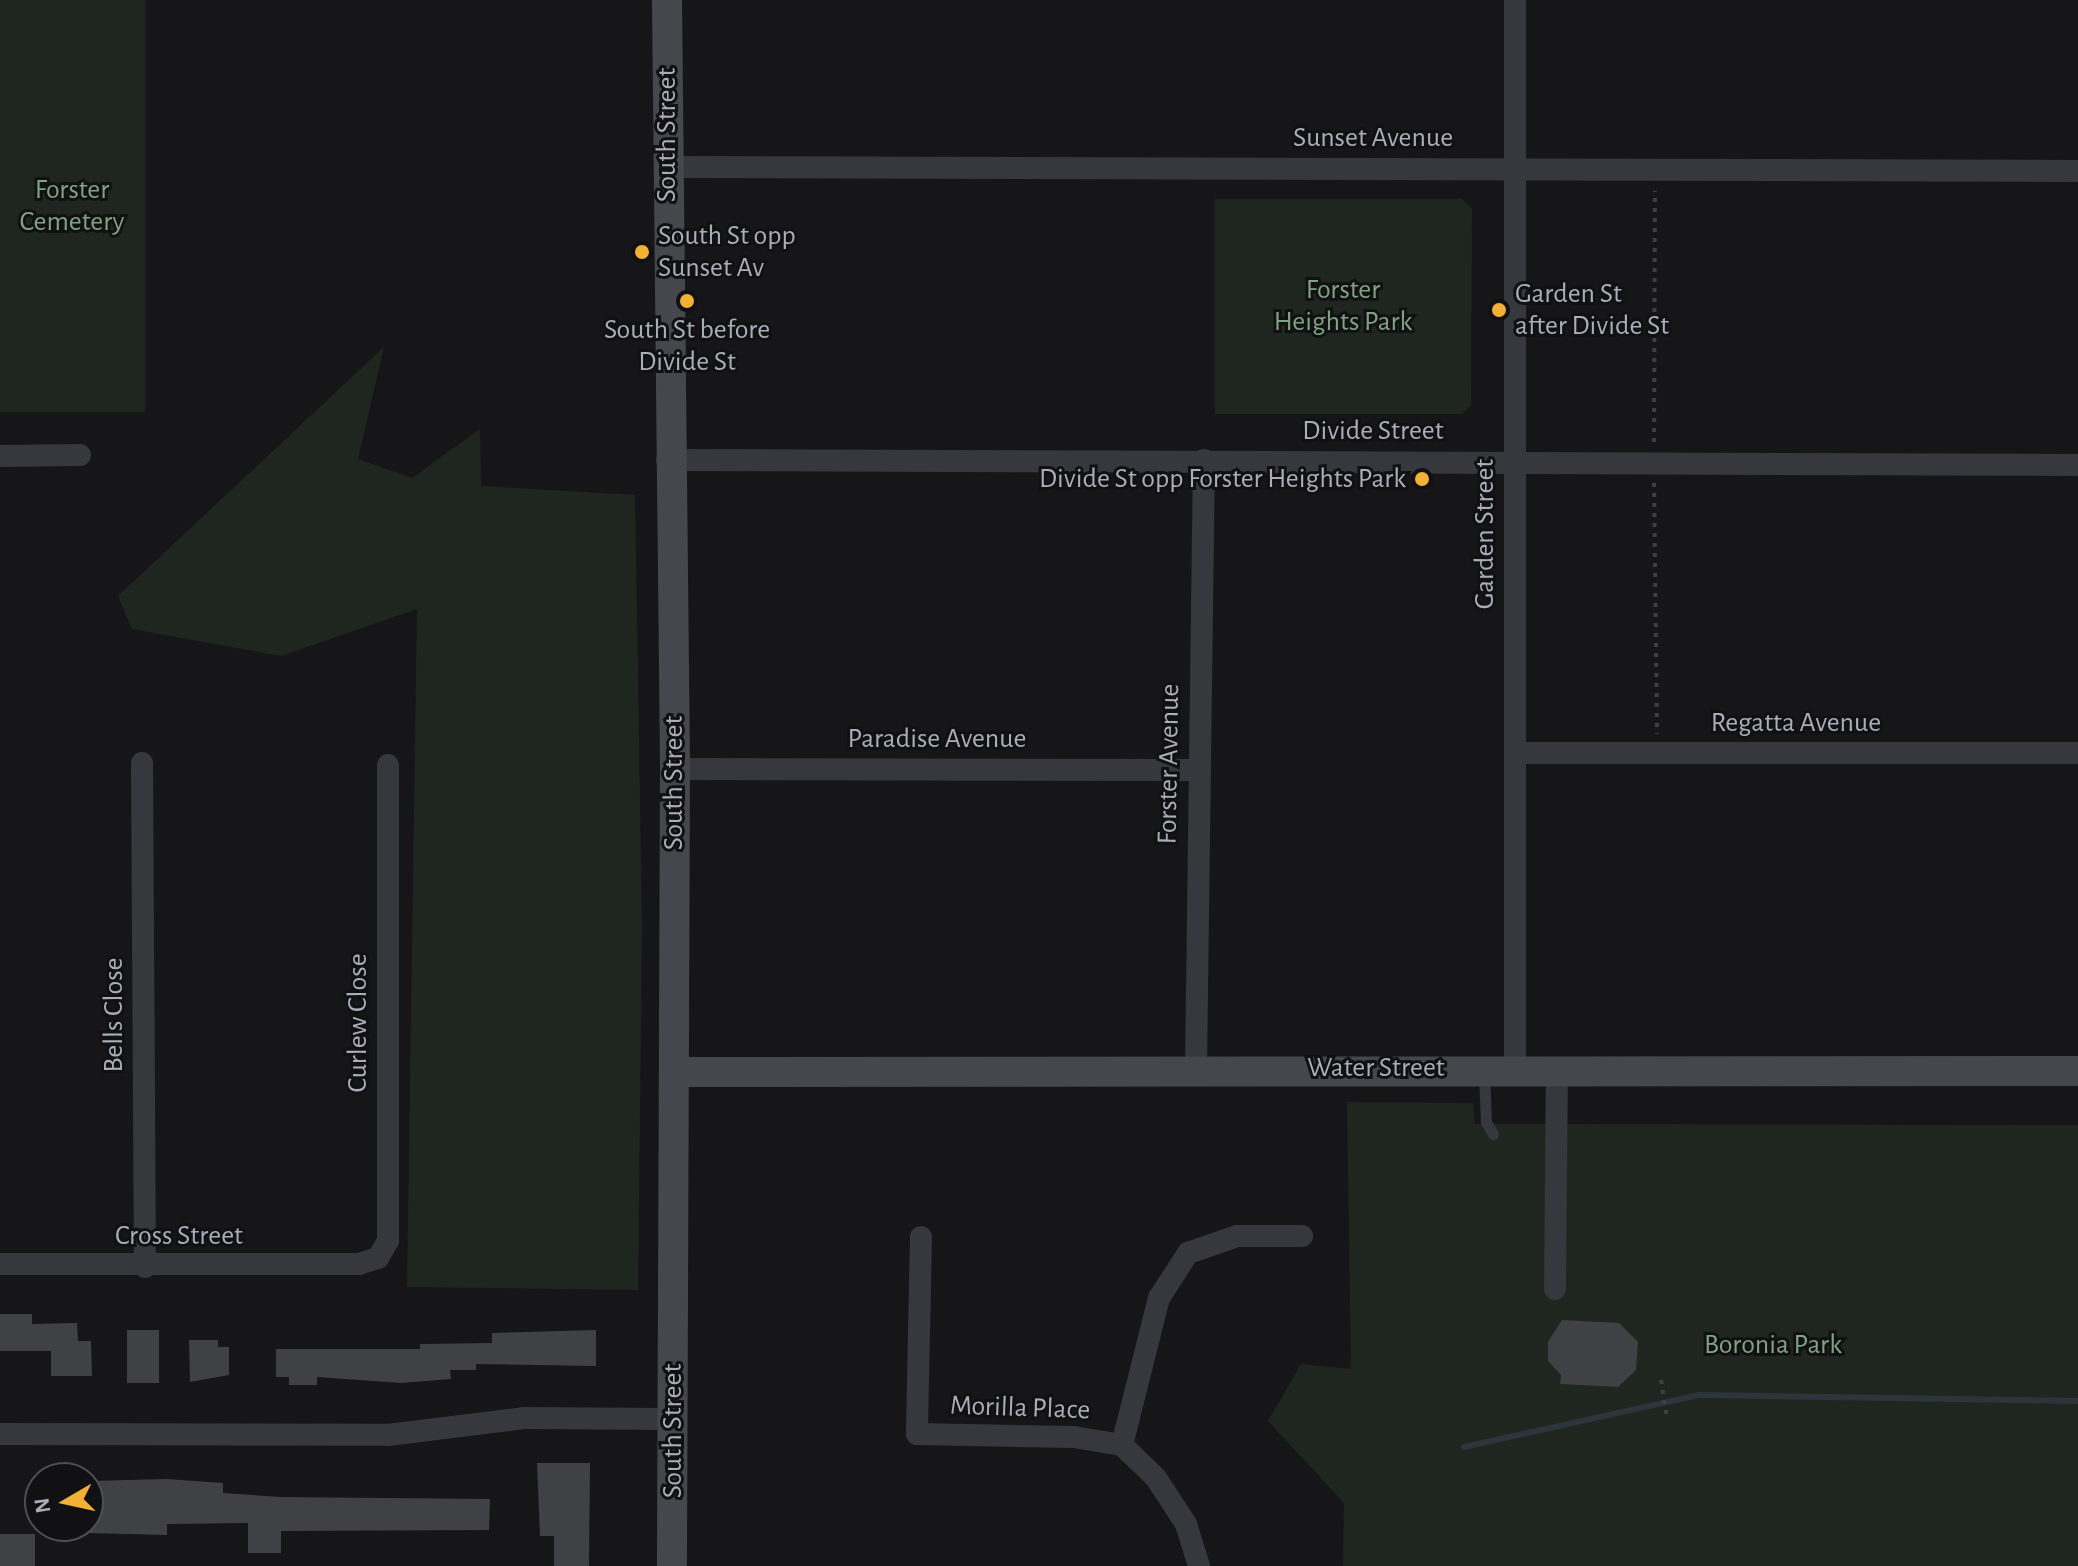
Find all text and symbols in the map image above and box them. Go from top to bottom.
street label: South Street [650,68,684,202]
street label: Sunset Avenue [1293,121,1453,155]
park label: Forster Cemetery [20,173,124,239]
place label: South St opp Sunset Av [658,219,796,285]
marker: South St opp Sunset Av [633,243,651,261]
park label: Forster Heights Park [1274,273,1412,339]
place label: Garden St after Divide St [1515,277,1669,343]
marker: South St before Divide St [678,292,696,310]
marker: Garden St after Divide St [1490,301,1508,319]
place label: South St before Divide St [604,313,770,379]
street label: Divide Street [1302,414,1444,448]
street label: Garden Street [1468,459,1502,609]
place label: Divide St opp Forster Heights Park [1039,462,1406,496]
marker: Divide St opp Forster Heights Park [1413,470,1431,488]
street label: Forster Avenue [1151,683,1187,845]
street label: Regatta Avenue [1711,706,1881,740]
street label: South Street [657,716,691,850]
street label: Paradise Avenue [848,722,1026,756]
street label: Curlew Close [341,953,375,1093]
street label: Bells Close [97,958,131,1072]
street label: Water Street [1307,1051,1445,1085]
street label: Cross Street [115,1219,243,1253]
park label: Boronia Park [1704,1328,1842,1362]
street label: South Street [656,1364,690,1498]
street label: Morilla Place [949,1389,1091,1427]
north arrow [24,1462,104,1542]
text: N [30,1496,54,1515]

